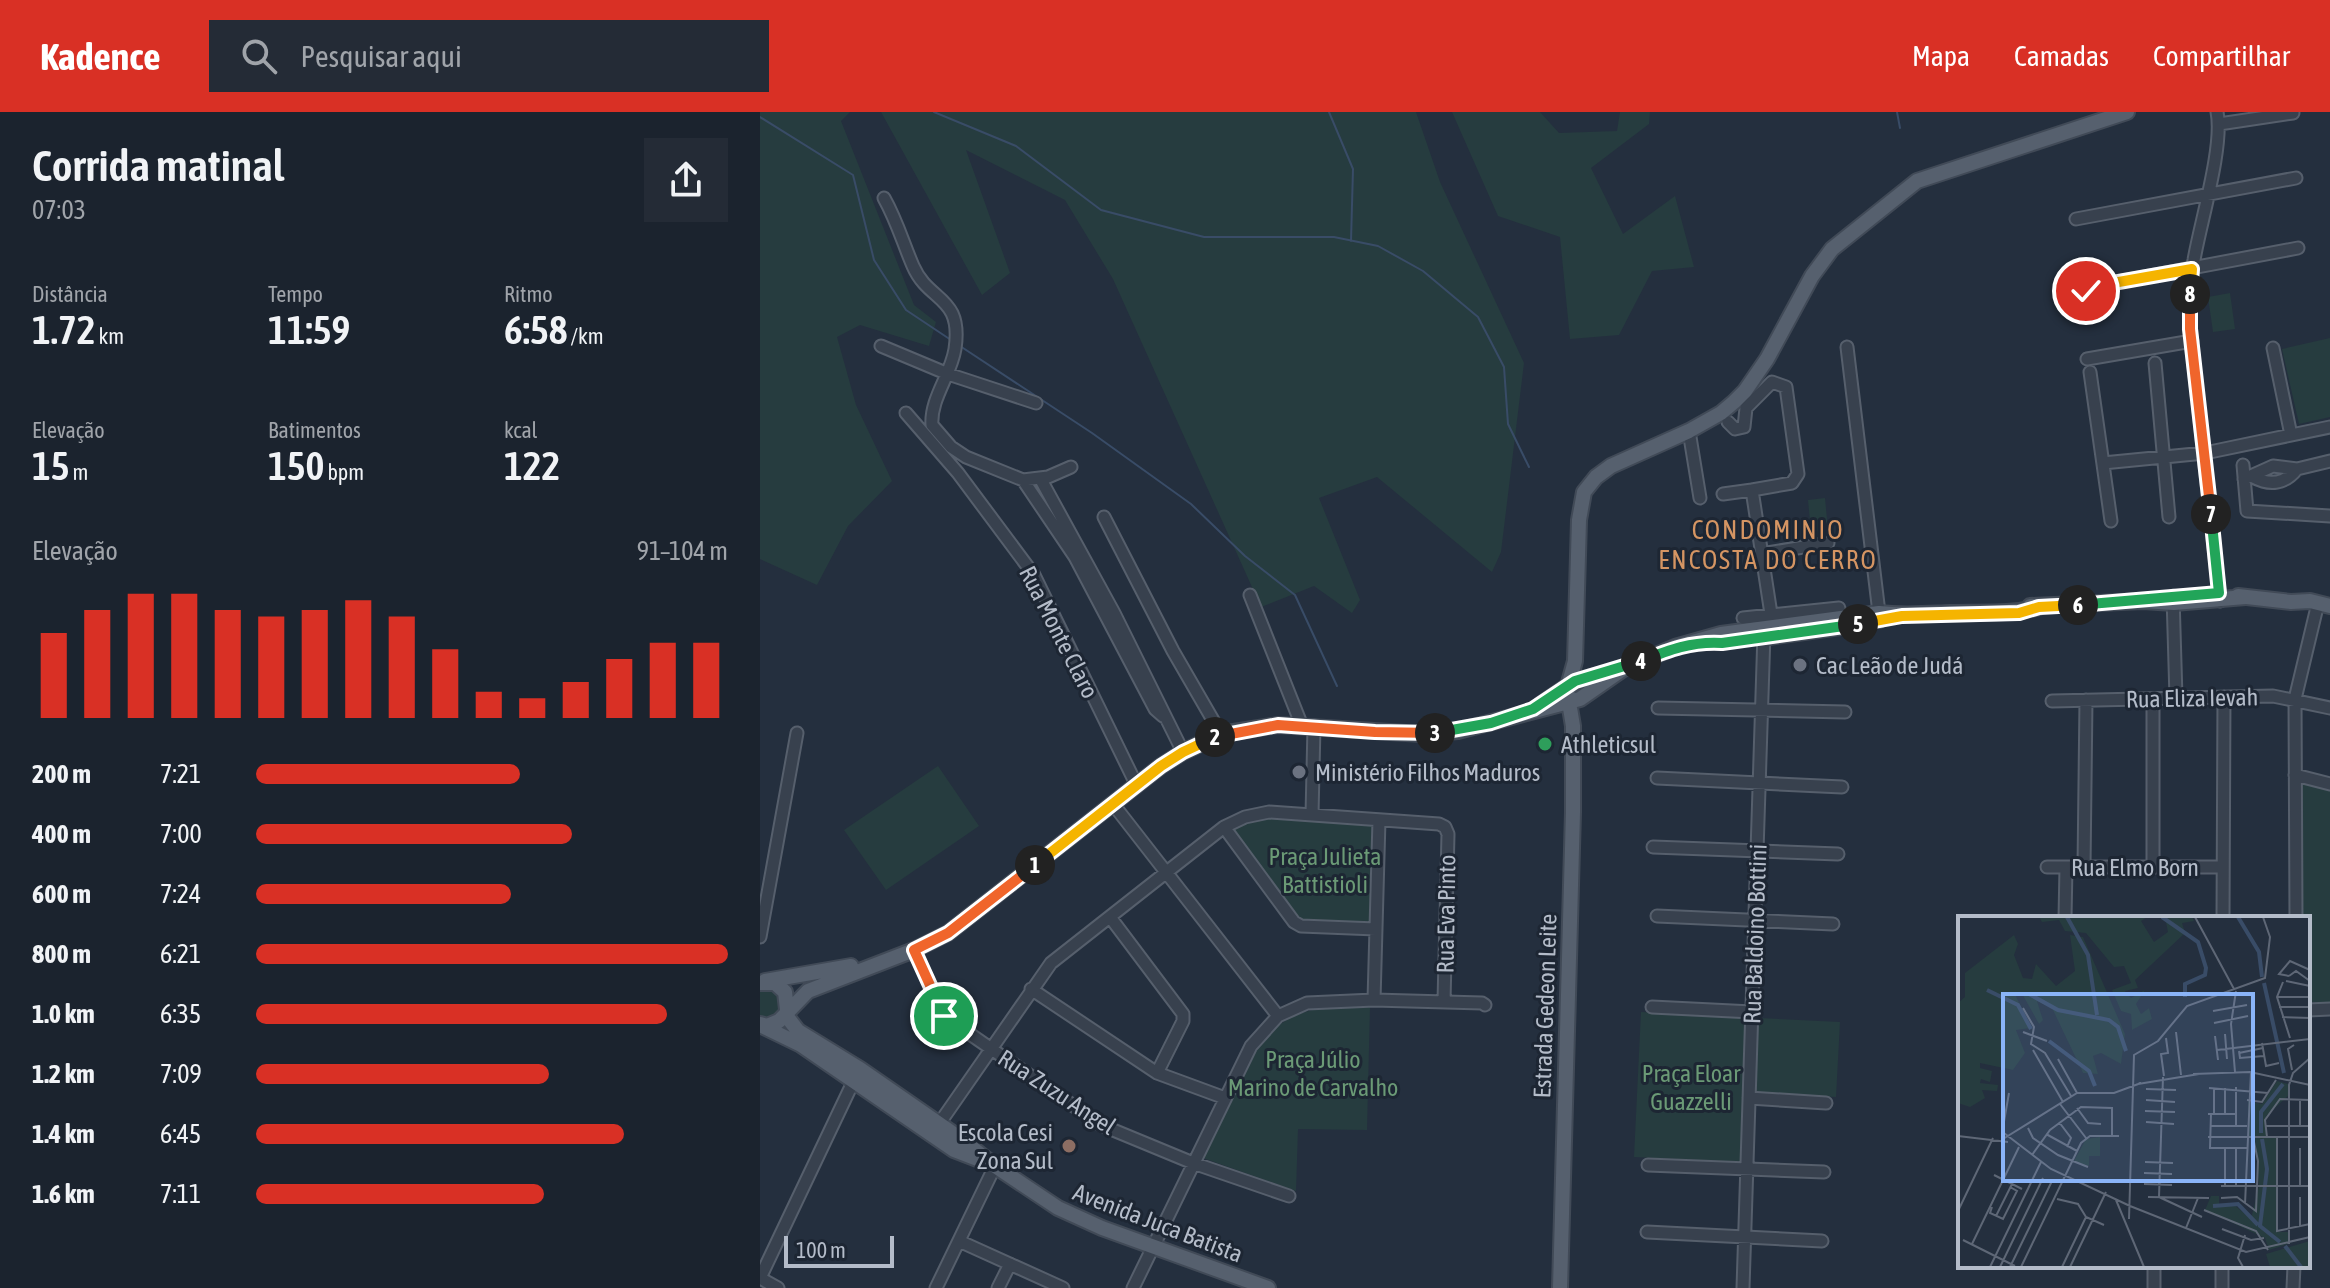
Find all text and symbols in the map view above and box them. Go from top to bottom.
search box [209,20,769,92]
icon: search [237,34,281,78]
text: Kadence [40,35,161,78]
text: Pesquisar aqui [301,39,462,73]
text: Mapa [1912,40,1970,72]
text: Camadas [2014,40,2109,72]
text: Compartilhar [2153,40,2290,72]
button: share [644,138,728,222]
text: Corrida matinal [32,140,284,190]
text: 07:03 [32,195,86,225]
pin [2052,257,2120,325]
icon: check [2064,269,2108,313]
pin: 8 [2170,274,2210,314]
text: Distância [32,281,108,307]
text: Tempo [268,281,323,307]
text: Ritmo [504,281,553,307]
text: 8 [2185,281,2195,307]
text: 1.72 [32,307,96,352]
text: 11:59 [268,307,350,352]
text: 6:58 [504,307,568,352]
text: km [96,323,124,349]
text: /km [568,323,604,349]
text: Elevação [32,417,105,443]
text: Batimentos [268,417,361,443]
text: kcal [504,417,537,443]
text: 15 [32,443,70,488]
text: 150 [268,443,324,488]
text: 122 [504,443,560,488]
text: m [70,459,88,485]
text: bpm [324,459,364,485]
pin: 7 [2191,494,2231,534]
text: 7 [2206,501,2216,527]
district label: CONDOMINIO ENCOSTA DO CERRO [1658,515,1878,575]
text: Elevação [32,536,118,566]
text: 91–104 m [637,536,728,566]
street label: Rua Monte Claro [1014,561,1104,703]
pin: 6 [2058,585,2098,625]
text: 6 [2073,592,2083,618]
pin: 5 [1838,604,1878,644]
text: 5 [1853,611,1863,637]
pin: 4 [1621,641,1661,681]
text: 4 [1636,648,1646,674]
place label: Cac Leão de Judá [1816,652,1963,679]
marker: Cac Leão de Judá [1791,656,1809,674]
street label: Rua Eliza Ievah [2126,683,2258,713]
pin: 3 [1415,713,1455,753]
pin: 2 [1195,717,1235,757]
text: 3 [1430,720,1440,746]
text: 2 [1210,724,1220,750]
place label: Athleticsul [1561,731,1657,758]
marker: Athleticsul [1536,735,1554,753]
text: 200 m [32,759,91,789]
text: 7:21 [160,759,201,789]
place label: Ministério Filhos Maduros [1315,759,1540,786]
marker: Ministério Filhos Maduros [1290,763,1308,781]
text: 400 m [32,819,91,849]
text: 7:00 [160,819,202,849]
park label: Praça Julieta Battistioli [1269,843,1381,898]
street label: Rua Baldoino Bottini [1738,843,1772,1025]
pin: 1 [1015,845,1055,885]
text: 1 [1030,852,1040,878]
street label: Rua Eva Pinto [1431,854,1461,974]
street label: Rua Elmo Born [2071,854,2199,881]
text: 600 m [32,879,91,909]
text: 7:24 [160,879,201,909]
street label: Estrada Gedeon Leite [1528,913,1562,1099]
inset map [1958,916,2310,1268]
text: 800 m [32,939,91,969]
text: 6:21 [160,939,201,969]
pin [910,982,978,1050]
icon: arrive [922,994,966,1038]
text: 1.0 km [32,999,95,1029]
text: 6:35 [160,999,201,1029]
street label: Rua Zuzu Angel [993,1044,1121,1140]
park label: Praça Júlio Marino de Carvalho [1228,1046,1398,1101]
text: 1.2 km [32,1059,95,1089]
text: 7:09 [160,1059,202,1089]
park label: Praça Eloar Guazzelli [1642,1060,1741,1115]
text: 1.4 km [32,1119,95,1149]
text: 6:45 [160,1119,201,1149]
place label: Escola Cesi Zona Sul [958,1119,1054,1174]
marker: Escola Cesi Zona Sul [1060,1137,1078,1155]
street label: Avenida Juca Batista [1069,1178,1247,1268]
text: 1.6 km [32,1179,95,1209]
text: 7:11 [160,1179,201,1209]
scale bar [784,1232,894,1268]
text: 100 m [796,1237,846,1263]

